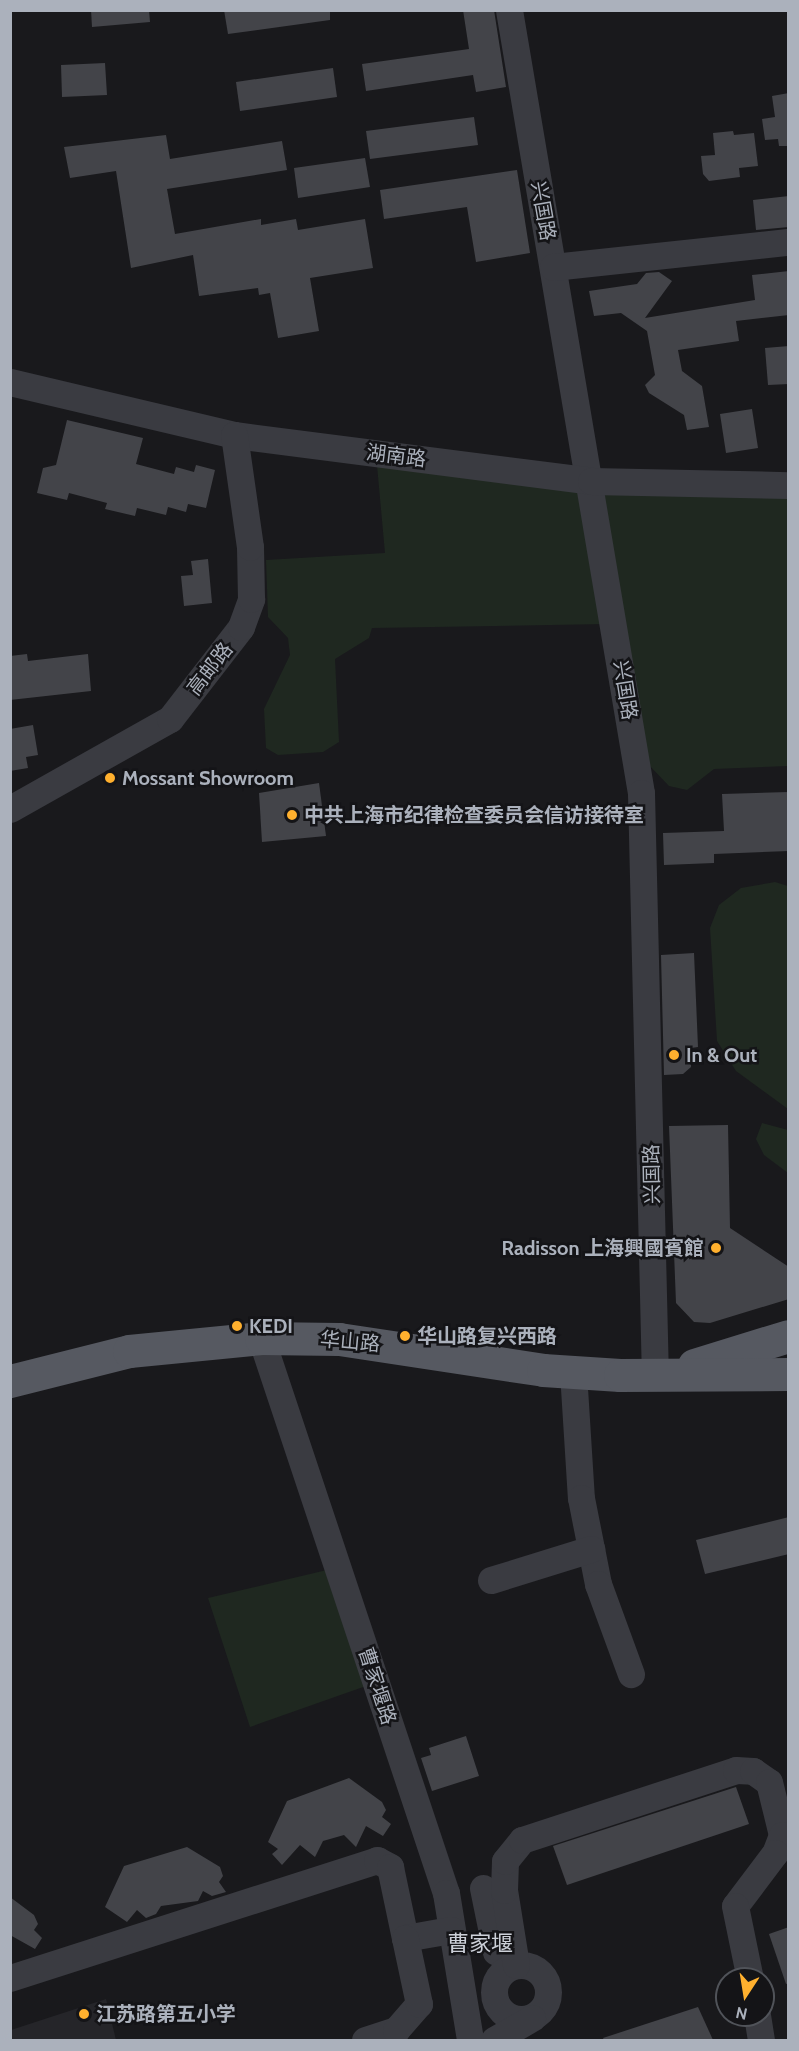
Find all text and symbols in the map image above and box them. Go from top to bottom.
street label: 兴国路 [526,179,560,243]
street label: 湖南路 [365,440,427,472]
street label: 高邮路 [182,638,238,700]
street label: 兴国路 [608,658,642,722]
place label: Mossant Showroom [122,766,294,790]
marker: Mossant Showroom [103,771,117,785]
place label: 中共上海市纪律检查委员会信访接待室 [304,803,644,827]
marker: 中共上海市纪律检查委员会信访接待室 [285,808,299,822]
place label: In & Out [686,1043,757,1067]
marker: In & Out [667,1048,681,1062]
street label: 兴国路 [639,1144,665,1204]
place label: Radisson 上海興國賓館 [502,1236,704,1260]
marker: Radisson 上海興國賓館 [709,1241,723,1255]
place label: KEDI [249,1314,293,1338]
marker: KEDI [230,1319,244,1333]
place label: 华山路复兴西路 [417,1324,557,1348]
street label: 华山路 [319,1327,381,1357]
marker: 华山路复兴西路 [398,1329,412,1343]
street label: 曹家堰路 [353,1644,401,1728]
district label: 曹家堰 [447,1931,513,1957]
north arrow [715,1967,775,2027]
place label: 江苏路第五小学 [96,2002,236,2026]
text: N [734,2003,749,2024]
marker: 江苏路第五小学 [77,2007,91,2021]

